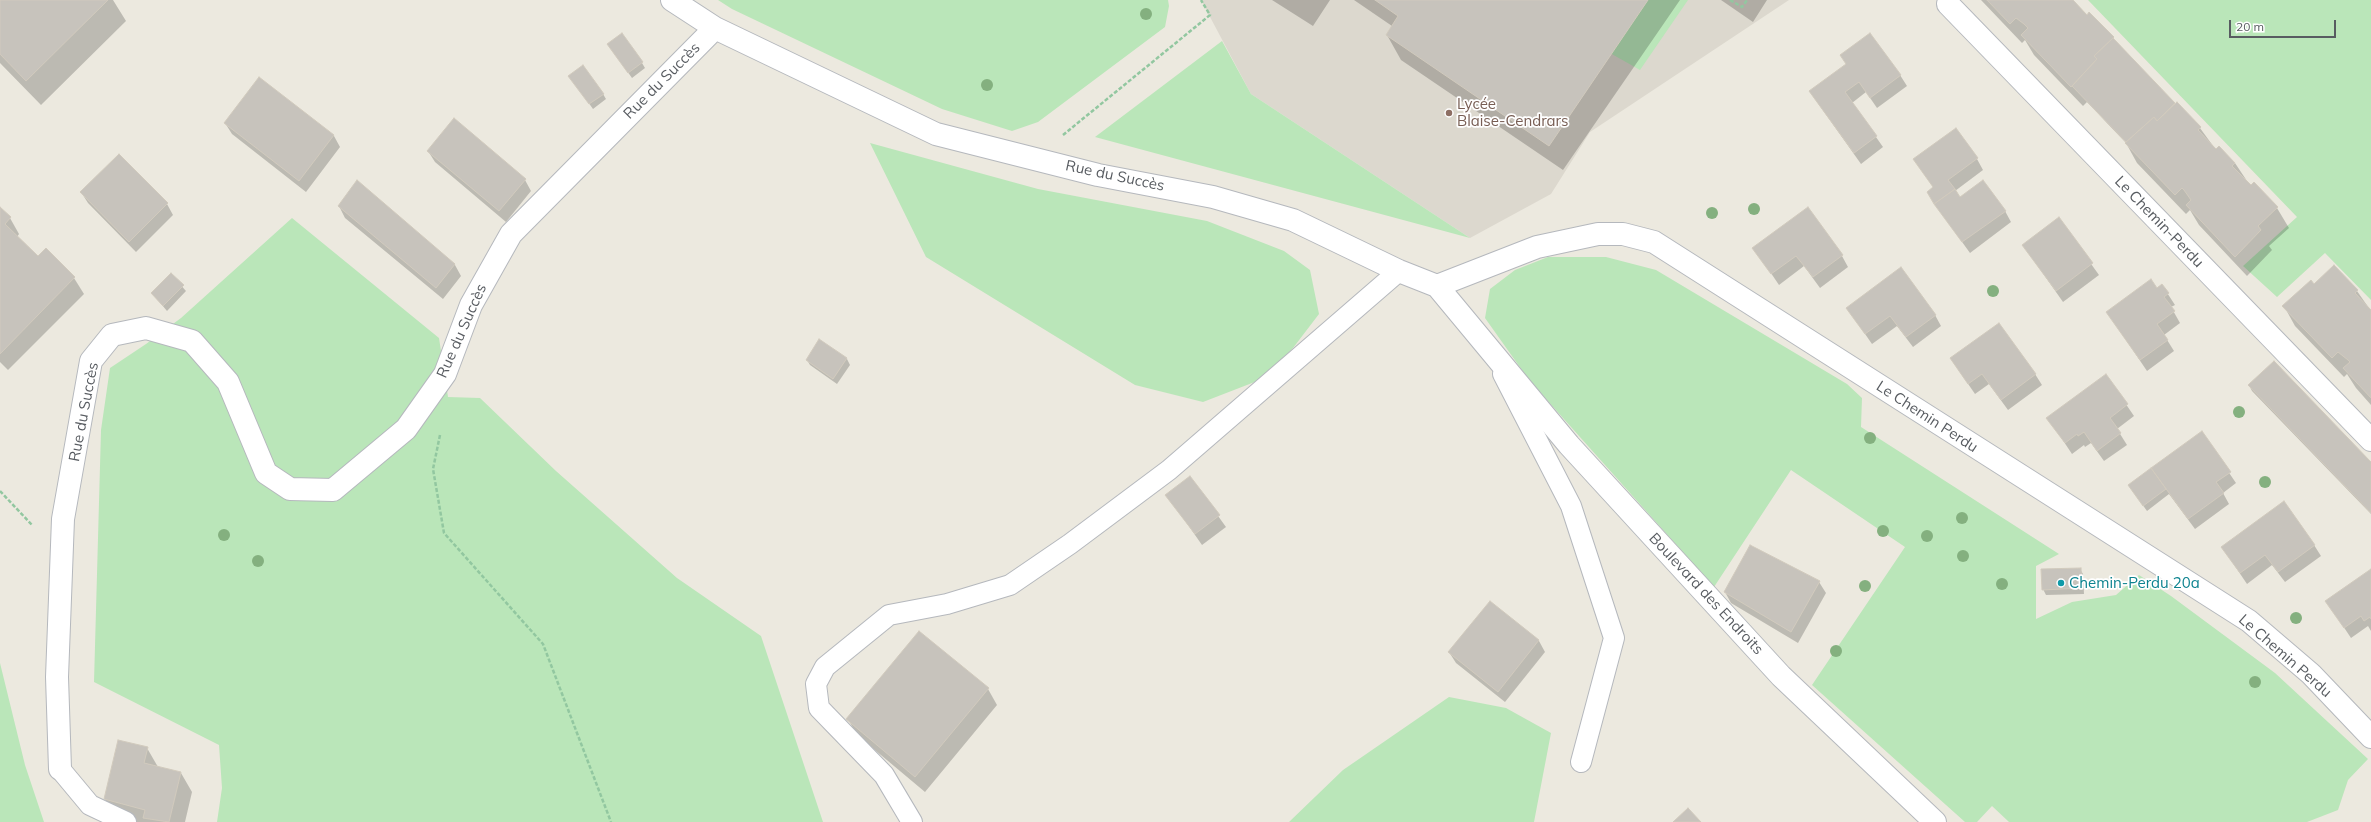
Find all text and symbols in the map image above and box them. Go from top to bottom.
scale bar [2231,12,2338,38]
text: 20 m [2236,19,2264,34]
street label: Rue du Succès [620,39,704,123]
place label: Lycée Blaise-Cendrars [1457,95,1568,130]
marker: Lycée Blaise-Cendrars [1444,108,1454,118]
street label: Rue du Succès [1064,157,1166,195]
street label: Le Chemin-Perdu [2111,173,2207,271]
street label: Rue du Succès [433,281,491,381]
street label: Rue du Succès [66,361,102,463]
street label: Le Chemin Perdu [1873,377,1981,457]
street label: Boulevard des Endroits [1645,530,1767,658]
place label: Chemin-Perdu 20a [2069,574,2200,592]
marker: Chemin-Perdu 20a [2056,578,2066,588]
street label: Le Chemin Perdu [2235,611,2335,701]

